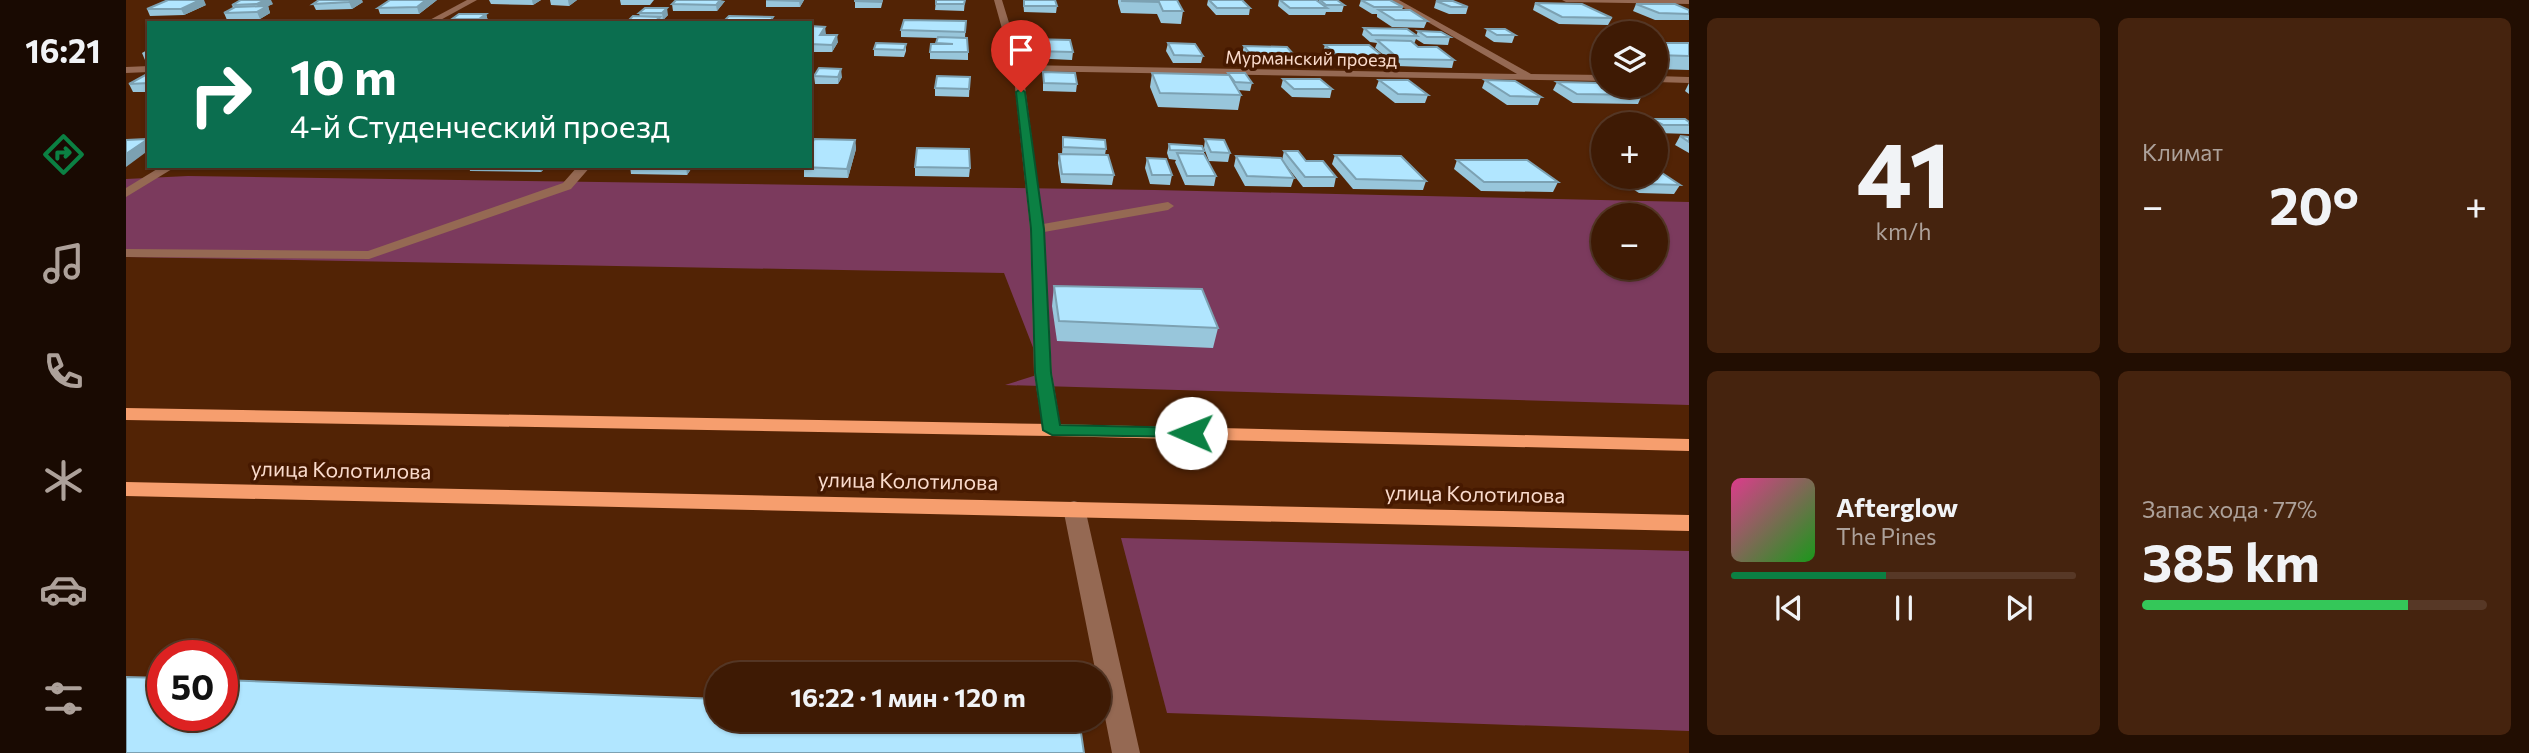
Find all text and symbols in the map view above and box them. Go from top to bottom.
pin [991,20,1051,92]
map controls [1591,21,1668,280]
button: layers [1591,21,1668,98]
text: 16:21 [25,30,101,70]
icon: arrive [1002,31,1040,69]
text: 10 m [290,45,397,105]
street label: Мурманский проезд [1225,46,1398,71]
icon: right [175,49,266,140]
text: 4-й Студенческий проезд [290,105,670,145]
button: + [1591,112,1668,189]
text: 41 [1856,115,1951,227]
icon: directions [39,130,88,179]
text: Климат [2142,138,2223,166]
text: 20° [2269,172,2359,236]
text: − [2142,181,2164,228]
text: + [2465,181,2487,228]
button: − [1591,203,1668,280]
text: km/h [1876,217,1931,245]
icon: music [39,239,88,288]
icon: phone [39,347,88,396]
position arrow [1154,396,1228,470]
street label: улица Колотилова [251,455,431,483]
icon: climate [39,456,88,505]
street label: улица Колотилова [818,466,998,494]
street label: улица Колотилова [1385,479,1565,507]
text: Afterglow [1836,491,1958,522]
text: Запас хода · 77% [2142,495,2317,523]
text: The Pines [1836,522,1937,550]
text: 385 km [2142,529,2320,593]
icon: car [39,565,88,614]
icon: previous [1770,589,1808,627]
icon: pause [1885,589,1923,627]
icon: next [2000,589,2038,627]
speed limit sign: 50 [147,640,238,731]
icon: filters [39,674,88,723]
text: 16:22 · 1 мин · 120 m [790,681,1026,712]

